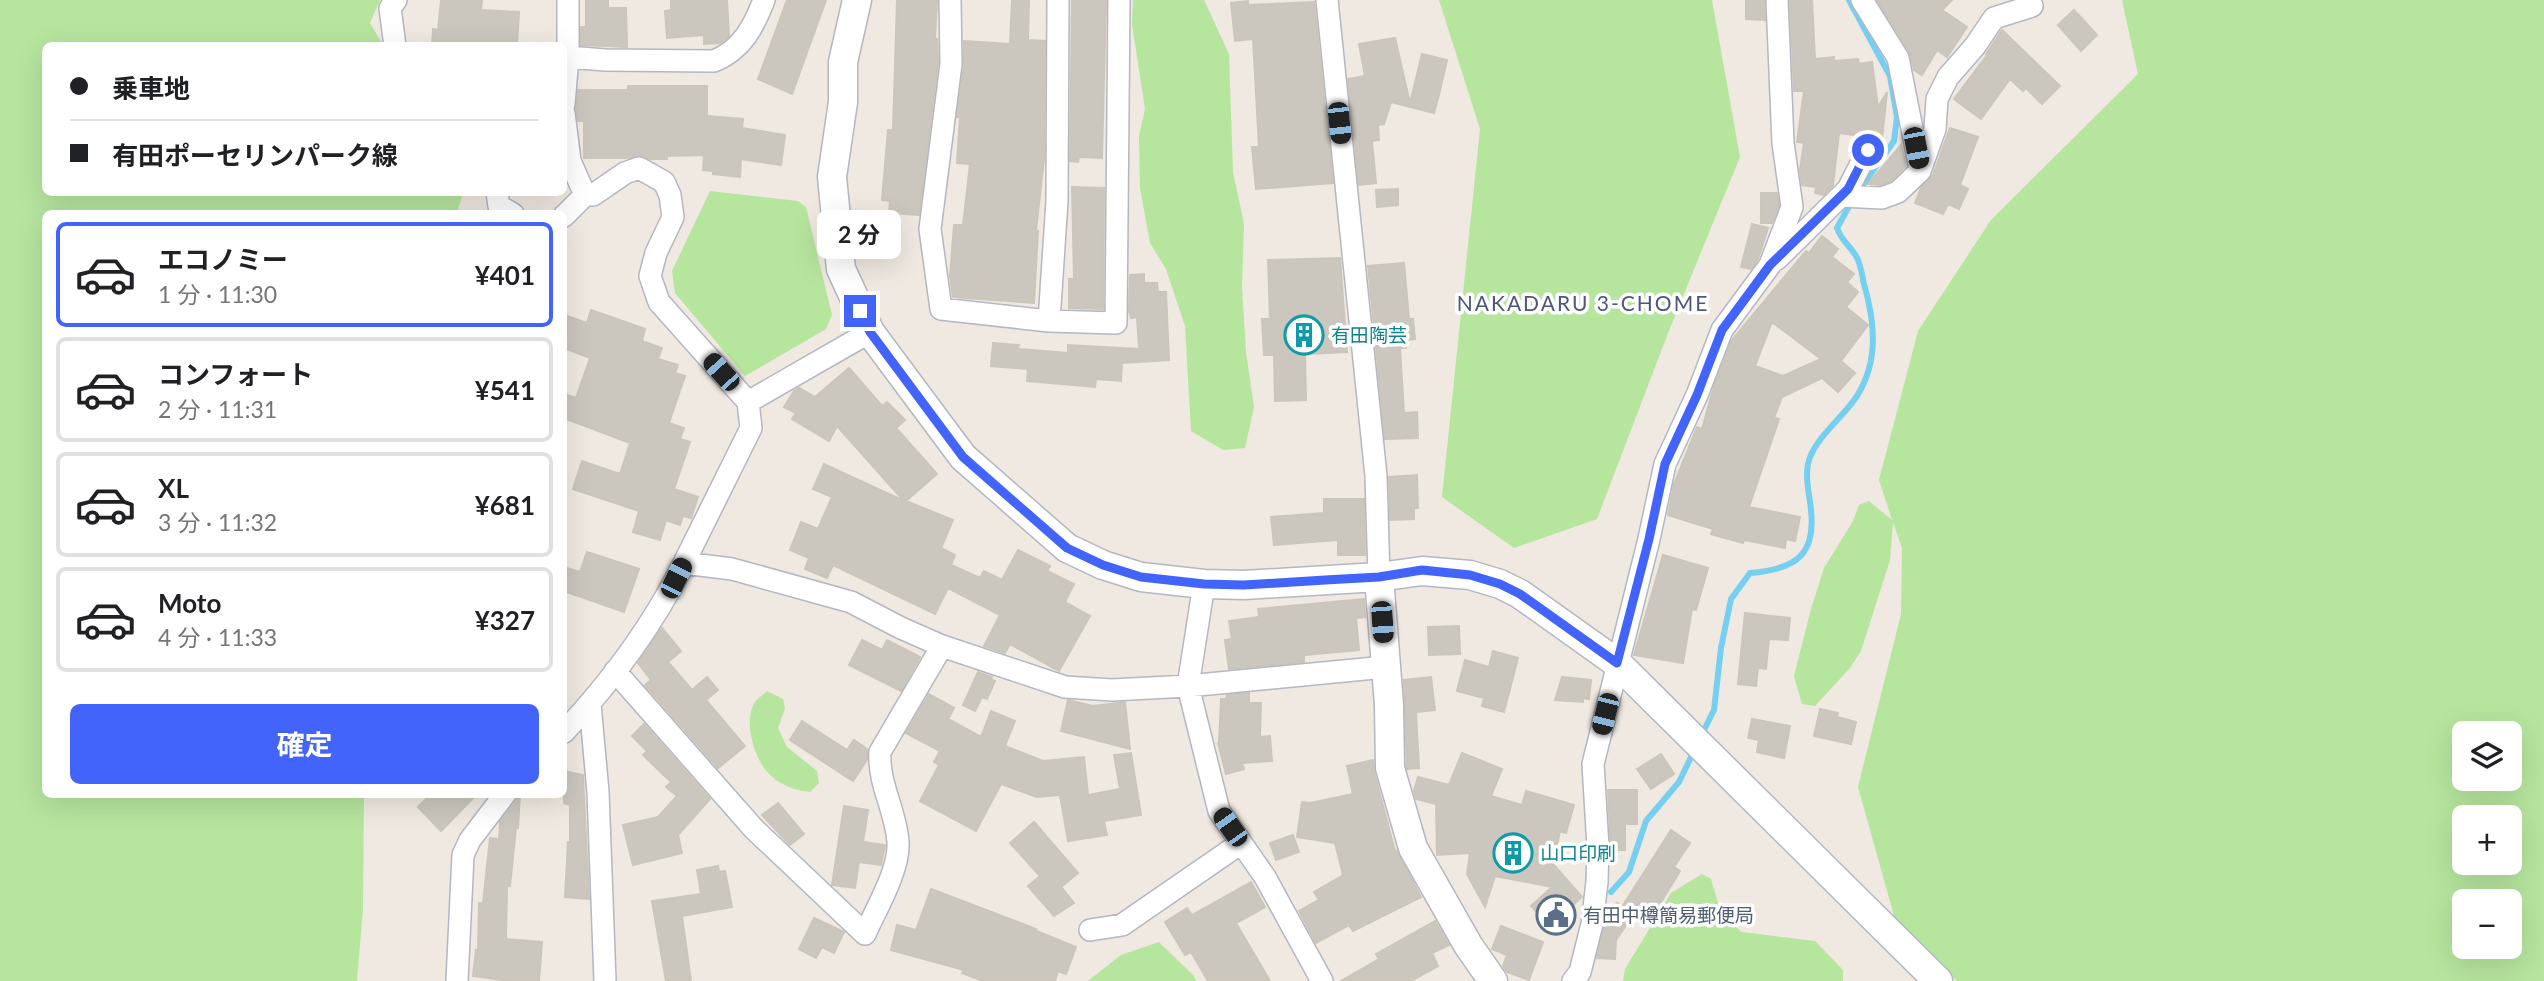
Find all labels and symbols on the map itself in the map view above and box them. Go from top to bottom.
car [1327,101,1352,145]
car [1902,125,1931,171]
route start [1852,134,1884,166]
callout: 2 分 [818,210,902,258]
district label: NAKADARU 3-CHOME [1457,290,1709,315]
route end [844,295,876,327]
building icon: 有田陶芸 [1283,314,1325,356]
place label: 有田陶芸 [1331,323,1407,346]
car [700,349,743,395]
car [658,555,695,601]
car [1371,600,1394,644]
car [1590,691,1621,737]
car [1210,804,1251,850]
building icon: 山口印刷 [1492,832,1534,874]
place label: 山口印刷 [1540,841,1616,864]
public building icon: 有田中樽簡易郵便局 [1535,894,1577,936]
place label: 有田中樽簡易郵便局 [1583,903,1754,926]

